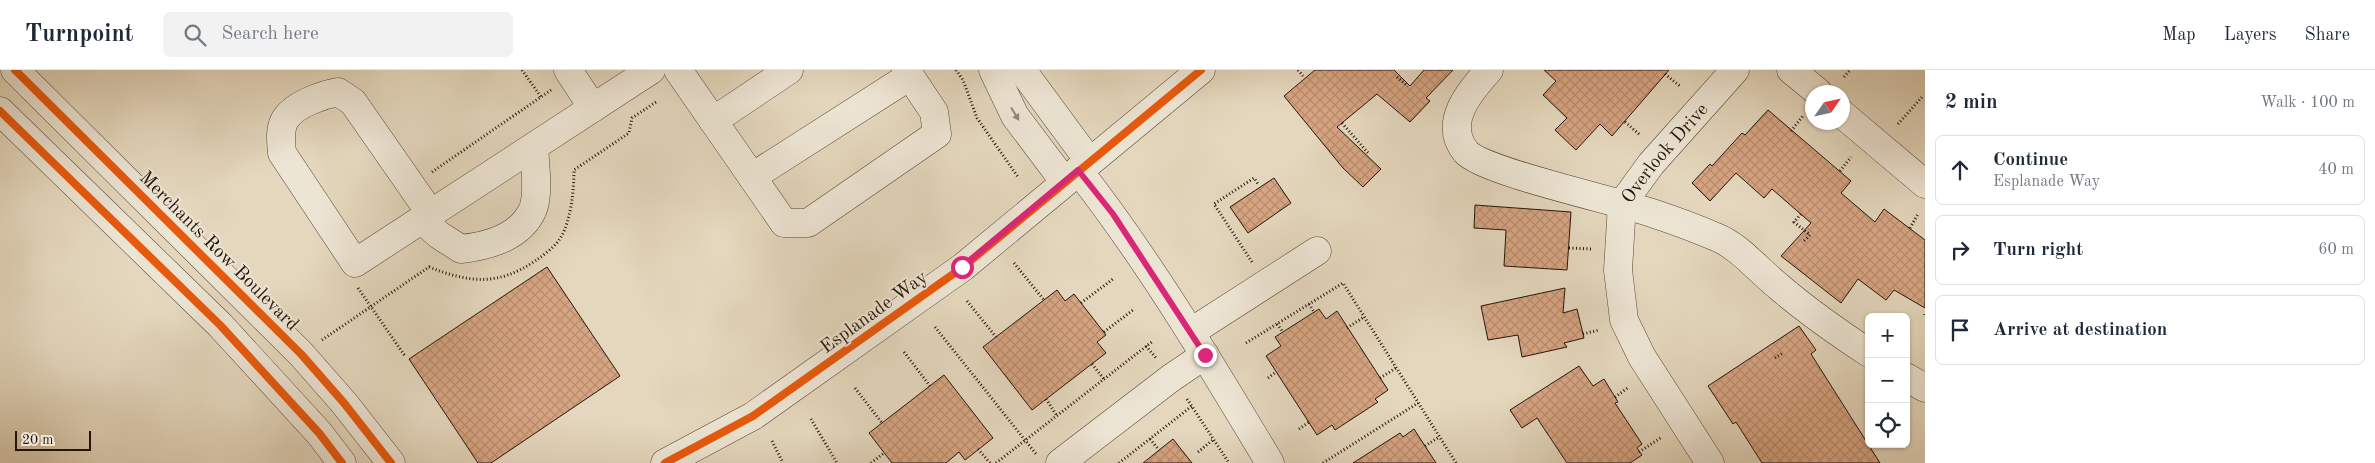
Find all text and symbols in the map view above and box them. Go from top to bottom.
search box [163,12,513,57]
icon: search [181,21,209,49]
text: Turnpoint [25,23,133,47]
text: Search here [221,25,319,44]
text: Map [2162,26,2196,44]
text: Layers [2224,26,2276,44]
text: Share [2304,26,2350,44]
north arrow [1805,85,1850,130]
text: 2 min [1945,92,1998,113]
text: Walk · 100 m [2260,95,2355,111]
street label: Overlook Drive [1619,100,1713,207]
one-way arrow [1010,107,1019,120]
text: Continue [1993,151,2068,170]
icon: ahead [1946,156,1974,184]
text: 40 m [2318,162,2354,178]
street label: Merchants Row Boulevard [135,168,302,335]
text: Esplanade Way [1993,174,2100,190]
icon: right [1946,236,1974,264]
text: Turn right [1993,241,2083,260]
text: 60 m [2318,242,2354,258]
route start [951,256,974,279]
street label: Esplanade Way [817,268,932,358]
map controls [1865,313,1910,448]
button: + [1865,313,1910,358]
icon: arrive [1946,316,1974,344]
text: Arrive at destination [1993,321,2167,340]
route end [1194,344,1217,367]
button: − [1865,358,1910,403]
button: locate [1865,403,1910,448]
scale bar [15,428,91,451]
text: 20 m [22,433,53,447]

